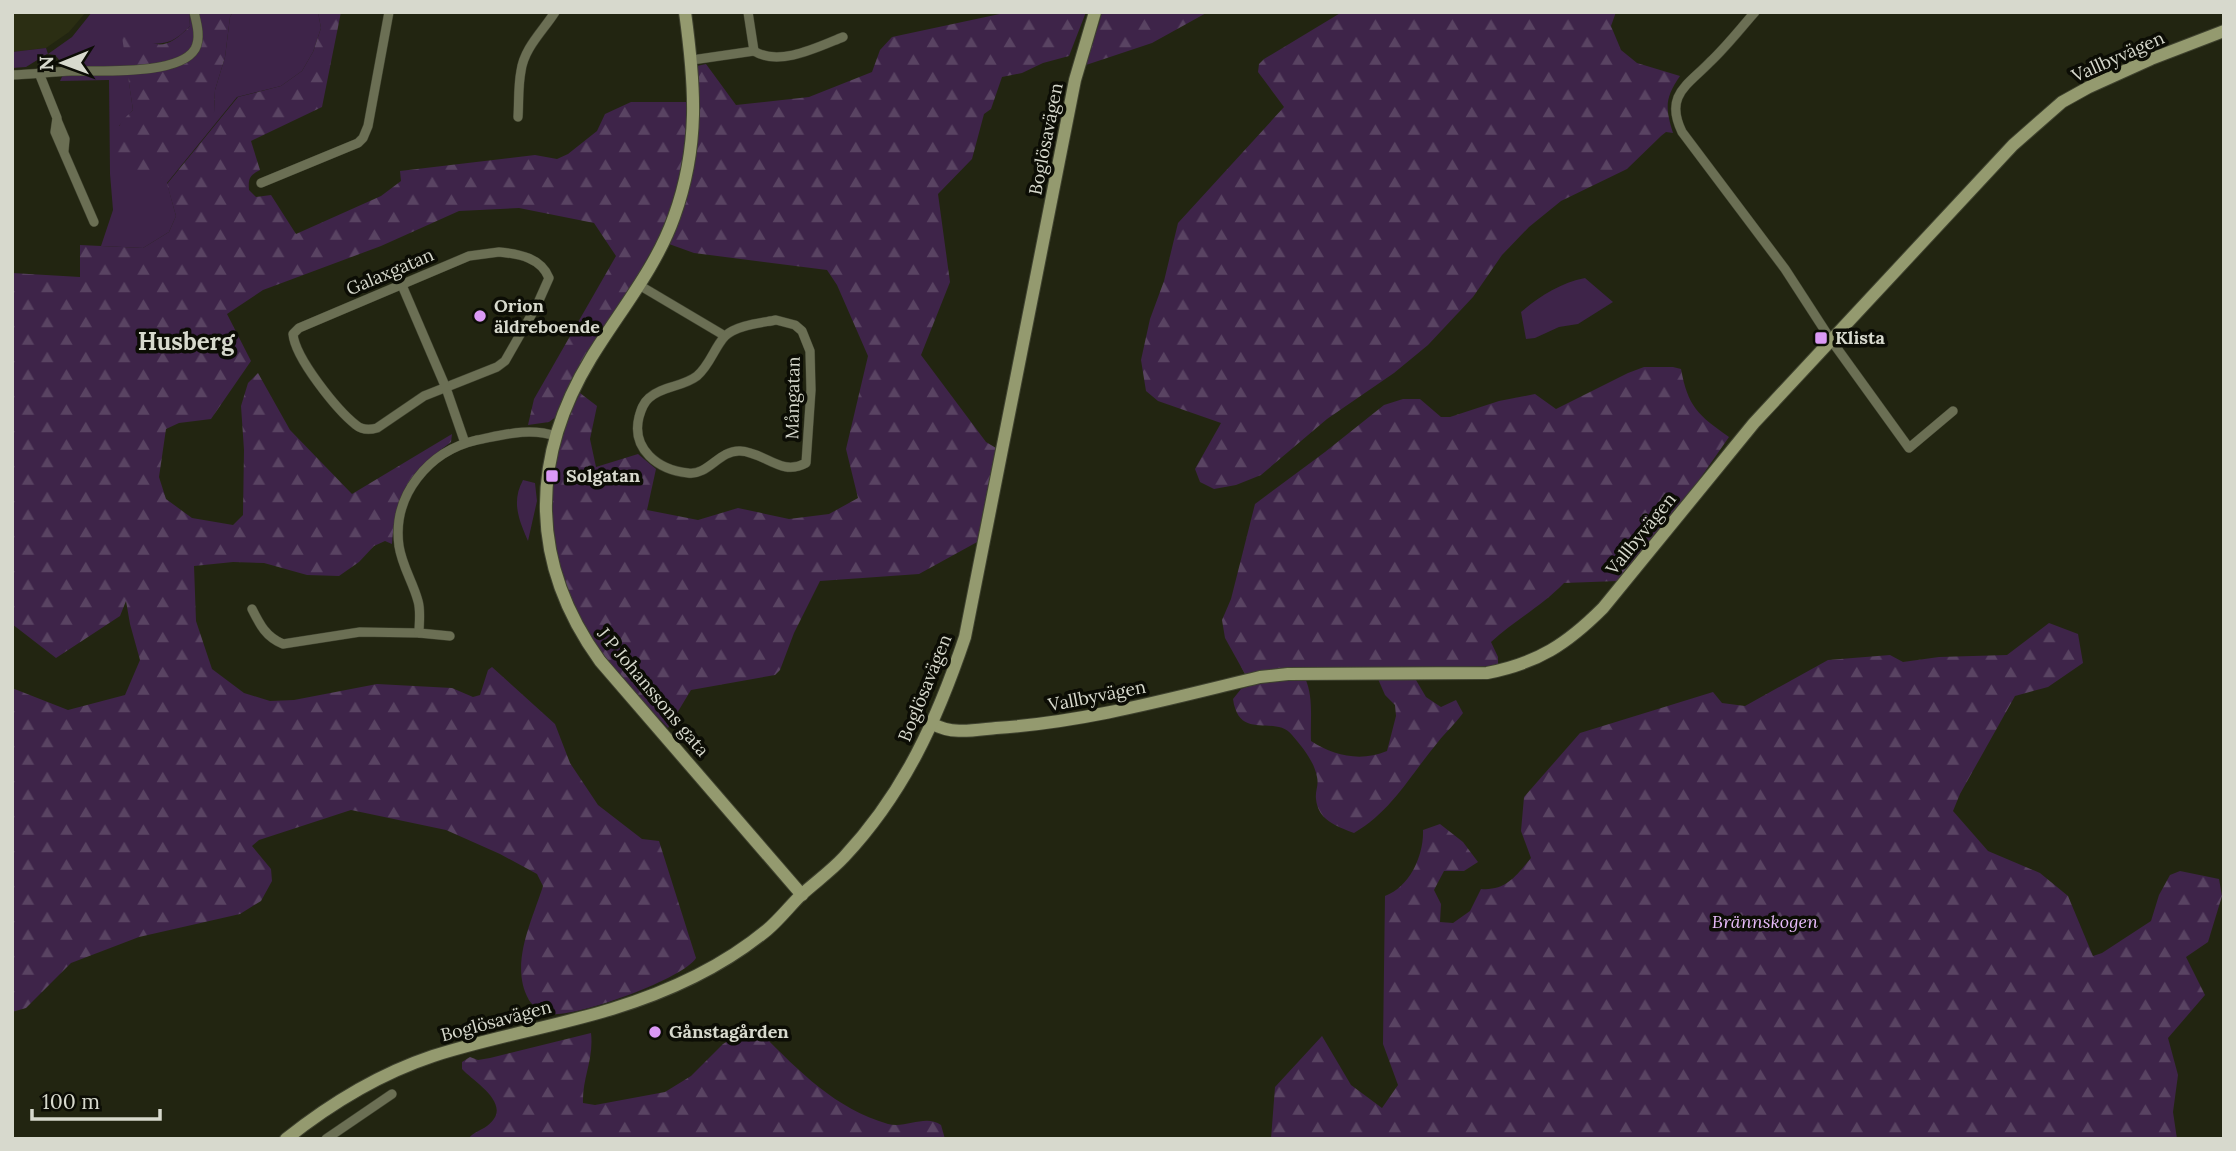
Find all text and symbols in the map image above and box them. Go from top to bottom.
street label: Vallbyvägen [2067,26,2168,88]
north arrow [28,28,98,98]
text: N [34,55,58,71]
street label: Boglösavägen [1023,81,1068,197]
street label: Galaxgatan [343,243,437,300]
place label: Orion äldreboende [494,294,600,338]
marker: Orion äldreboende [472,308,488,324]
district label: Husberg [138,326,236,357]
place label: Klista [1835,326,1885,349]
marker: Klista [1813,330,1829,346]
street label: Mångatan [780,356,805,440]
place label: Solgatan [566,464,641,487]
marker: Solgatan [544,468,560,484]
street label: Vallbyvägen [1600,488,1681,580]
street label: J P Johanssons gata [592,622,714,761]
street label: Boglösavägen [893,631,957,745]
street label: Vallbyvägen [1045,675,1148,716]
park label: Brännskogen [1712,910,1818,933]
street label: Boglösavägen [438,995,554,1046]
place label: Gånstagården [669,1020,789,1043]
marker: Gånstagården [647,1024,663,1040]
scale bar [32,1078,159,1122]
text: 100 m [42,1088,100,1115]

